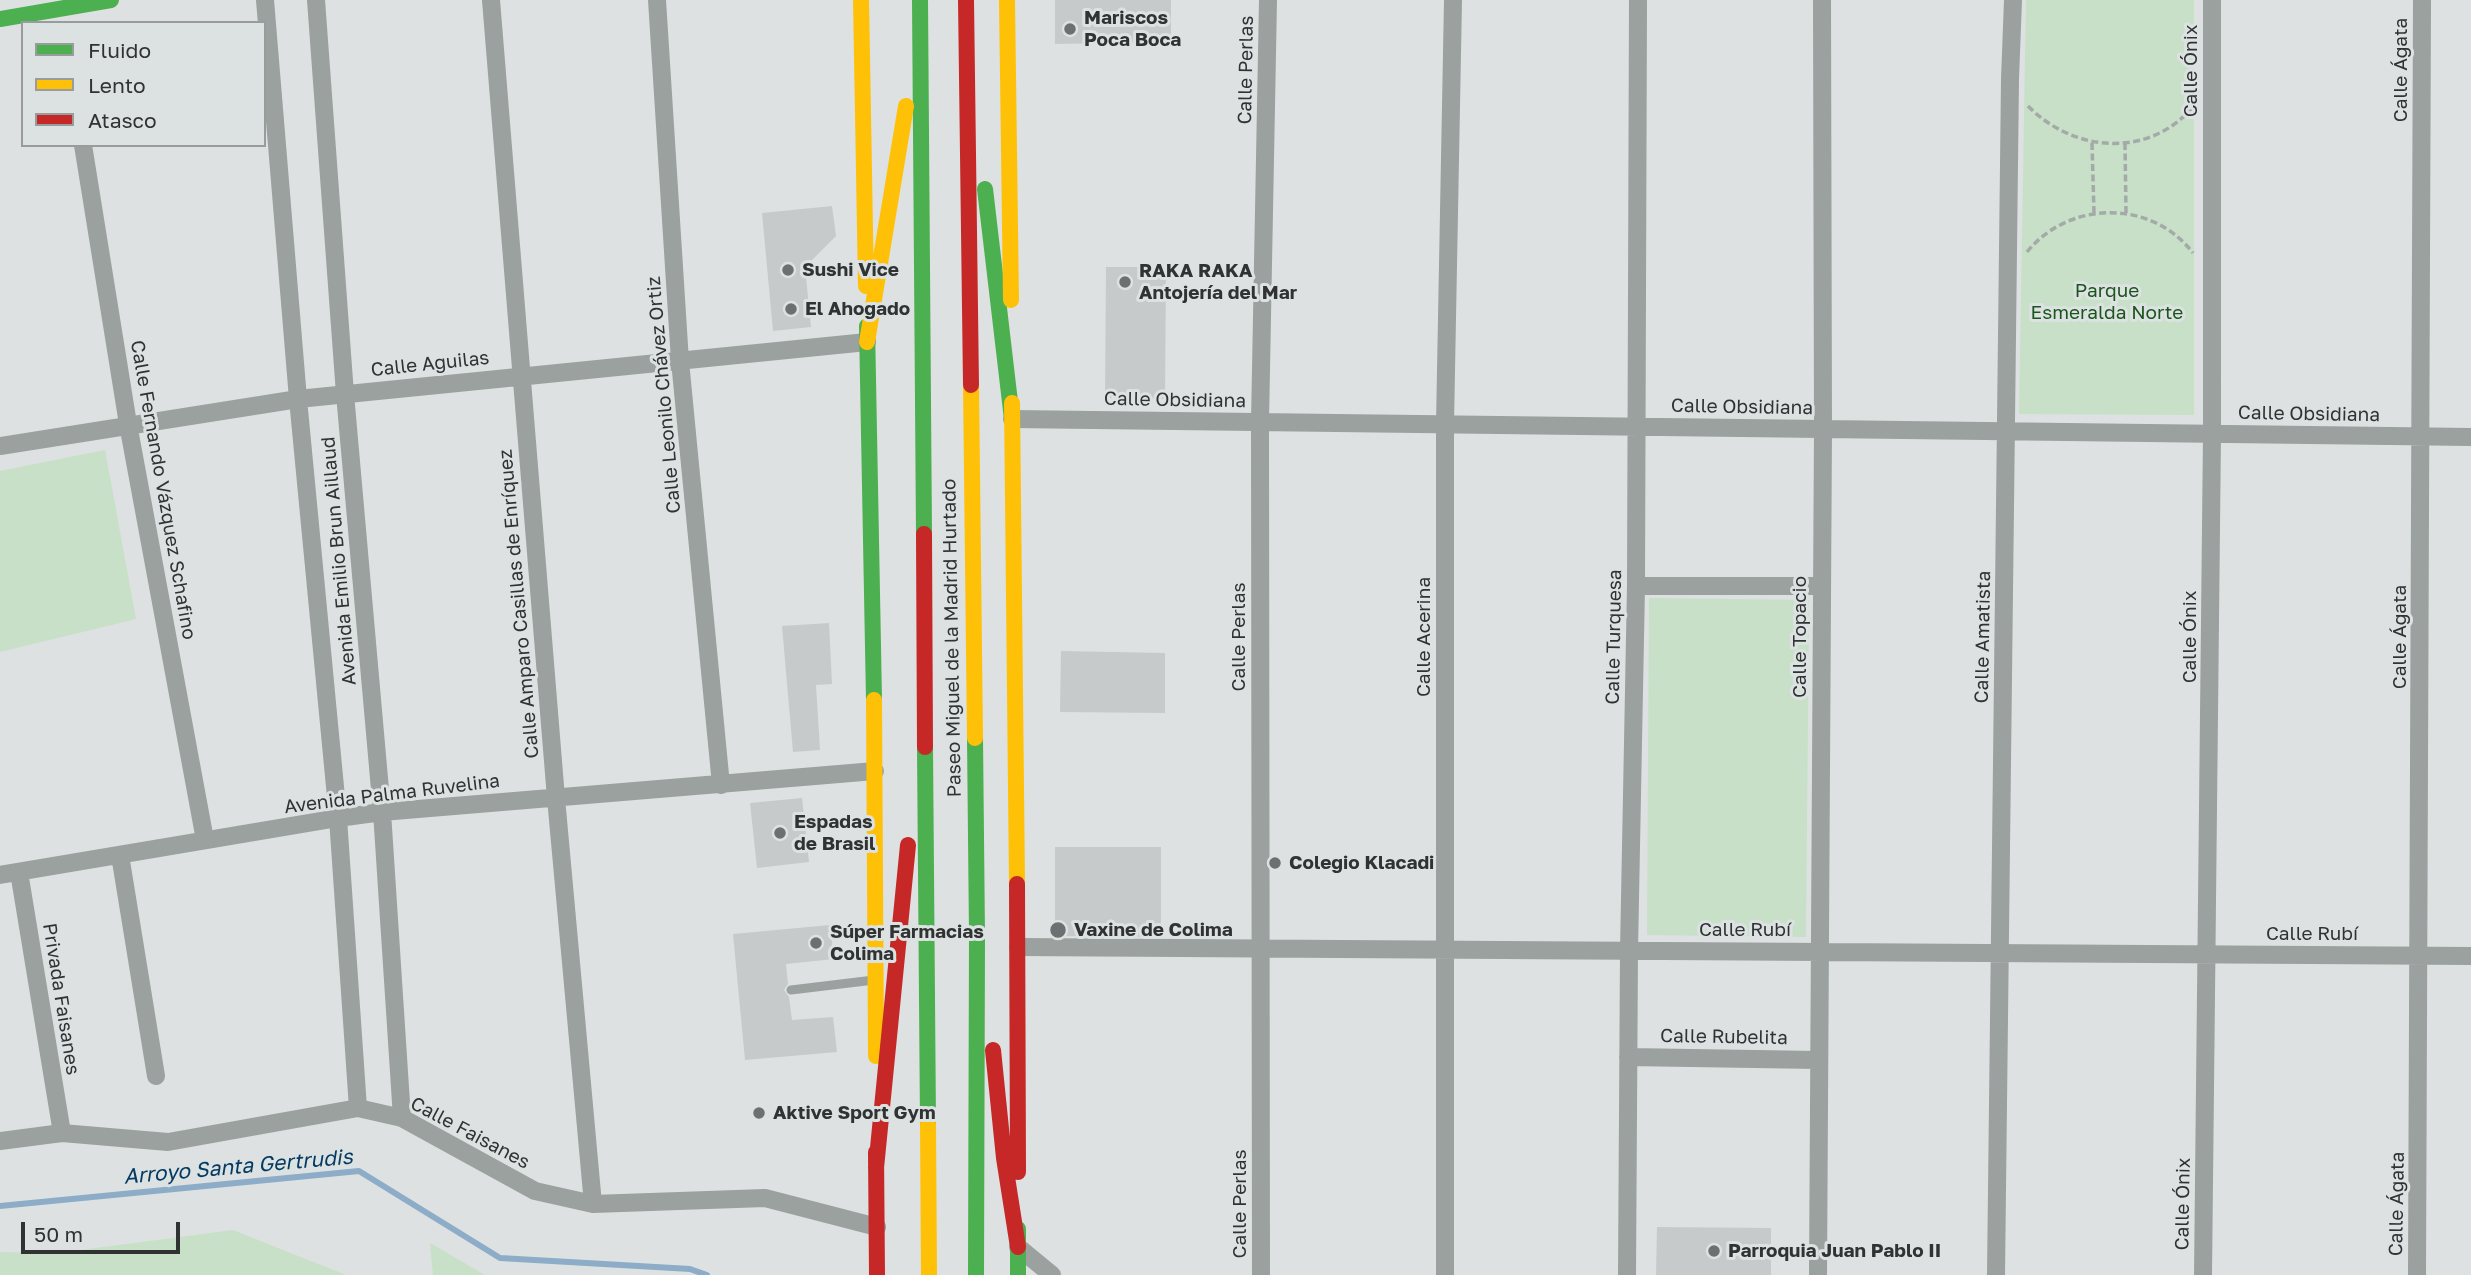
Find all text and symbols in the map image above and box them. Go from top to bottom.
place label: Mariscos Poca Boca [1084,7,1181,51]
street label: Calle Perlas [1234,15,1258,125]
street label: Calle Ágata [2390,18,2412,122]
legend [21,21,266,147]
marker: Mariscos Poca Boca [1062,21,1078,37]
street label: Calle Ónix [2180,25,2202,117]
text: Fluido [88,37,151,63]
text: Lento [88,72,146,98]
text: Atasco [88,107,157,133]
place label: Sushi Vice [802,259,899,281]
place label: RAKA RAKA Antojería del Mar [1139,260,1297,304]
marker: Sushi Vice [780,262,796,278]
marker: RAKA RAKA Antojería del Mar [1117,274,1133,290]
street label: Calle Leonilo Chávez Ortiz [642,275,686,515]
park label: Parque Esmeralda Norte [2031,280,2183,324]
place label: El Ahogado [805,298,910,320]
marker: El Ahogado [783,301,799,317]
street label: Calle Fernando Vázquez Schafino [125,339,201,641]
street label: Calle Aguilas [370,346,490,382]
street label: Calle Obsidiana [1104,387,1246,413]
street label: Calle Obsidiana [1671,394,1813,420]
street label: Calle Obsidiana [2238,401,2380,427]
street label: Avenida Emilio Brun Aillaud [317,436,361,686]
street label: Calle Amparo Casillas de Enríquez [494,448,544,760]
street label: Paseo Miguel de la Madrid Hurtado [938,479,966,797]
street label: Calle Turquesa [1601,569,1627,705]
street label: Calle Amatista [1970,571,1996,703]
street label: Calle Topacio [1789,576,1811,698]
street label: Calle Acerina [1413,577,1435,697]
street label: Calle Perlas [1228,583,1250,691]
street label: Calle Ágata [2389,585,2411,689]
street label: Calle Ónix [2179,591,2201,683]
street label: Avenida Palma Ruvelina [283,769,501,819]
place label: Espadas de Brasil [794,811,875,855]
marker: Espadas de Brasil [772,825,788,841]
place label: Colegio Klacadi [1289,852,1434,874]
marker: Colegio Klacadi [1267,855,1283,871]
place label: Vaxine de Colima [1074,919,1233,941]
street label: Calle Rubí [1699,919,1791,941]
marker: Vaxine de Colima [1048,920,1068,940]
place label: Súper Farmacias Colima [830,921,984,965]
street label: Privada Faisanes [38,922,84,1076]
street label: Calle Rubí [2266,923,2358,945]
marker: Súper Farmacias Colima [808,935,824,951]
street label: Calle Rubelita [1660,1024,1788,1050]
street label: Calle Faisanes [406,1092,534,1174]
place label: Aktive Sport Gym [773,1102,936,1124]
marker: Aktive Sport Gym [751,1105,767,1121]
water label: Arroyo Santa Gertrudis [122,1144,354,1190]
street label: Calle Perlas [1229,1150,1251,1258]
street label: Calle Ágata [2385,1152,2409,1256]
street label: Calle Ónix [2171,1157,2195,1251]
scale bar [24,1208,184,1252]
text: 50 m [34,1221,83,1247]
place label: Parroquia Juan Pablo II [1728,1240,1941,1262]
marker: Parroquia Juan Pablo II [1706,1243,1722,1259]

